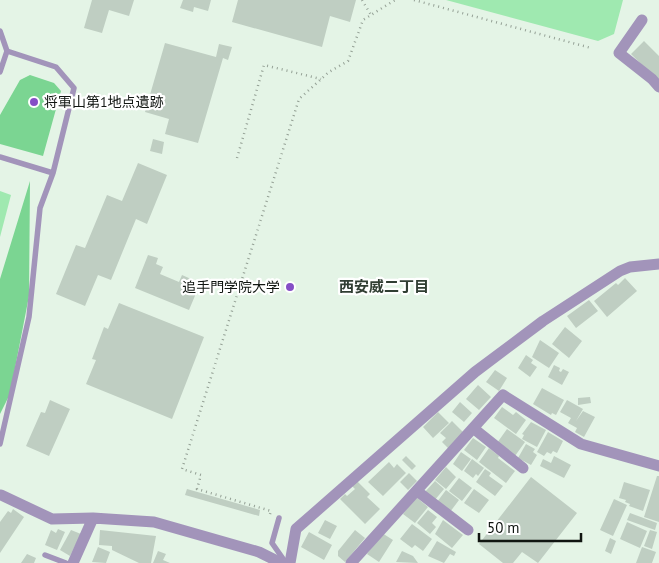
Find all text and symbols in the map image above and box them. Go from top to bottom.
place label: 将軍山第1地点遺跡 [44,93,164,111]
marker: 将軍山第1地点遺跡 [28,96,40,108]
district label: 西安威二丁目 [339,277,429,296]
place label: 追手門学院大学 [182,278,280,296]
marker: 追手門学院大学 [284,281,296,293]
scale bar [479,510,582,542]
text: 50 m [487,518,520,537]

